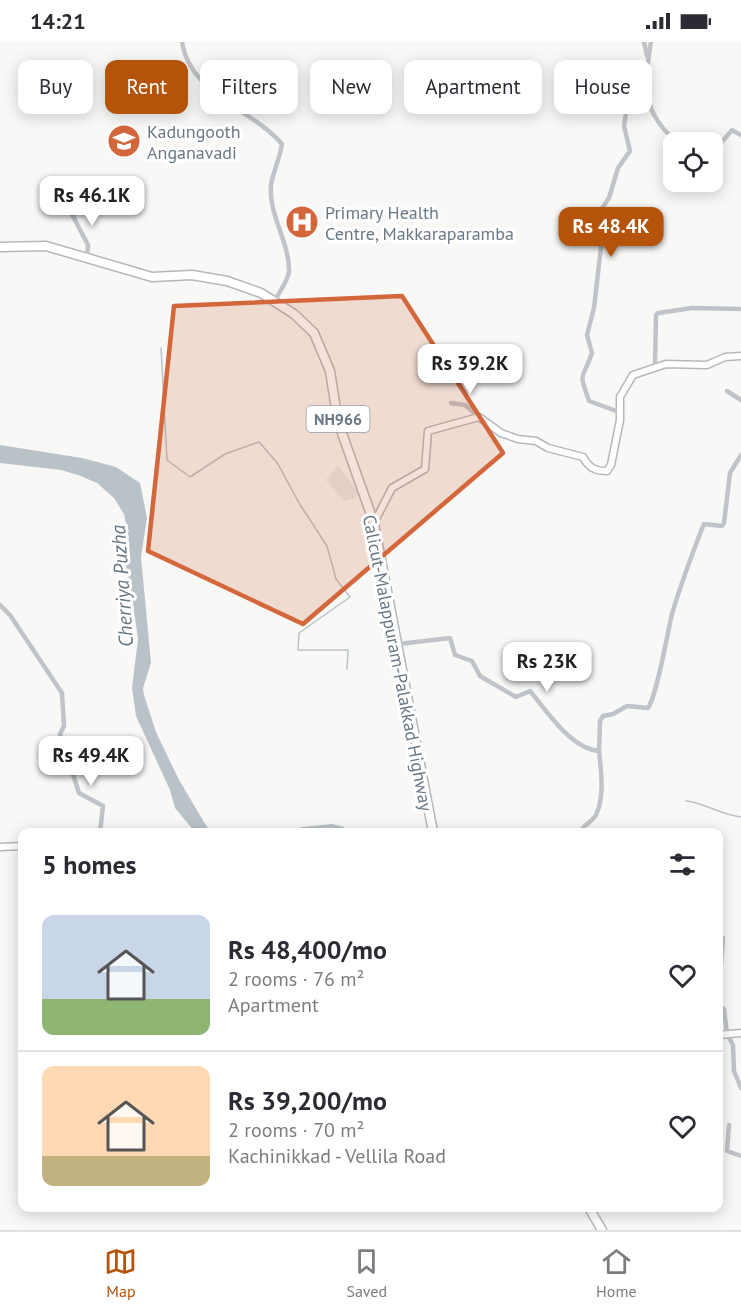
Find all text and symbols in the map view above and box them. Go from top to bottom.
text: 14:21 [30,7,86,35]
chip: Buy [18,60,93,114]
chip: Rent [105,60,188,114]
chip: Filters [200,60,298,114]
chip: New [310,60,392,114]
chip: Apartment [404,60,542,114]
chip: House [554,60,652,114]
place label: Kadungooth Anganavadi [147,120,241,164]
school or university icon: Kadungooth Anganavadi [106,123,142,159]
map controls [663,132,723,192]
button: locate [663,132,723,192]
pin: Rs 46.1K [30,176,154,227]
text: Rs 46.1K [54,182,130,208]
place label: Primary Health Centre, Makkaraparamba [325,201,514,245]
hospital icon: Primary Health Centre, Makkaraparamba [284,204,320,240]
pin: Rs 48.4K [549,207,673,258]
text: Rs 48.4K [573,213,649,239]
pin: Rs 39.2K [408,344,532,395]
text: Rs 39.2K [432,350,508,376]
road number: NH966 [306,406,370,432]
street label: Calicut-Malappuram-Palakkad Highway [358,513,438,814]
water label: Cherriya Puzha [105,524,139,648]
pin: Rs 23K [498,642,596,693]
text: Rs 23K [517,648,577,674]
pin: Rs 49.4K [29,736,153,787]
text: Rs 49.4K [53,742,129,768]
text: 5 homes [42,848,137,881]
icon: filters [666,848,699,881]
text: Rs 48,400/mo [228,933,387,966]
icon: home [90,939,162,1011]
icon: heart [666,959,699,992]
text: 2 rooms · 76 m² [228,966,364,992]
text: Apartment [228,992,319,1018]
text: Rs 39,200/mo [228,1084,387,1117]
icon: home [90,1090,162,1162]
icon: heart [666,1110,699,1143]
text: 2 rooms · 70 m² [228,1117,364,1143]
text: Kachinikkad - Vellila Road [228,1143,446,1169]
tab: Map [104,1245,137,1301]
tab: Saved [346,1245,387,1301]
tab: Home [596,1245,637,1301]

